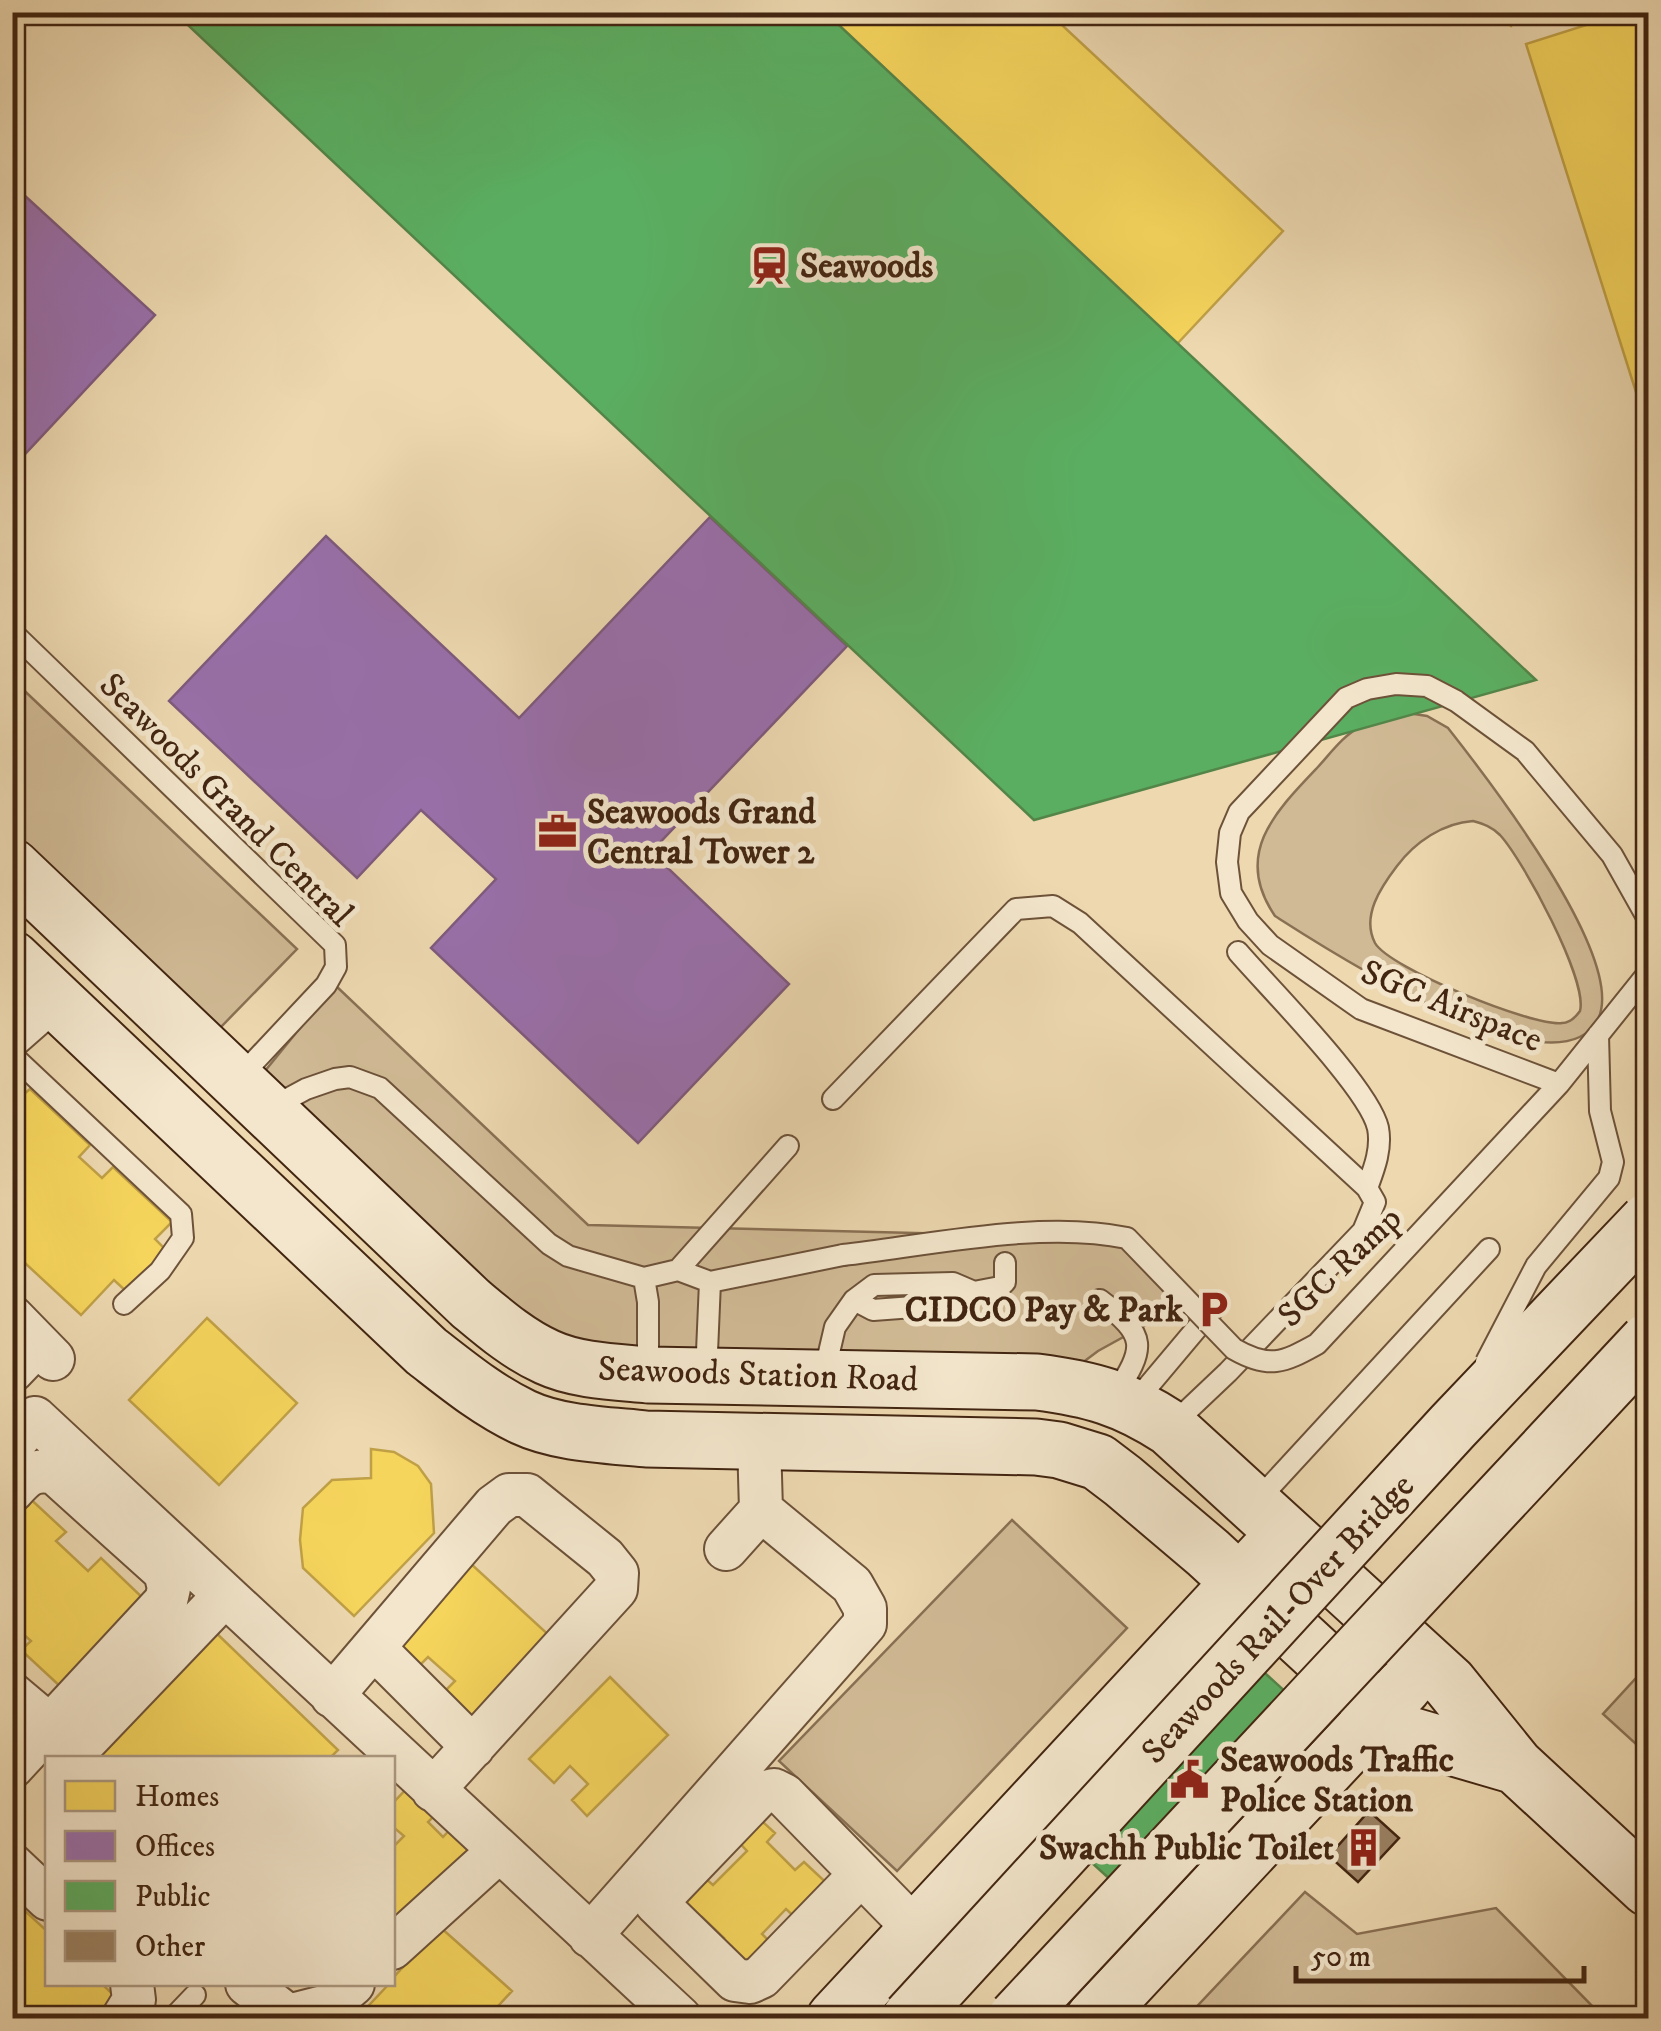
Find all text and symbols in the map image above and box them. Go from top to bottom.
station icon: Seawoods [749,244,791,286]
place label: Seawoods [800,245,933,289]
street label: Seawoods Grand Central [89,664,362,937]
place label: Seawoods Grand Central Tower 2 [587,791,816,875]
office icon: Seawoods Grand Central Tower 2 [536,810,578,852]
street label: SGC Airspace [1354,951,1548,1063]
street label: SGC Ramp [1269,1198,1412,1337]
parking icon: CIDCO Pay & Park [1192,1288,1234,1330]
place label: CIDCO Pay & Park [905,1289,1184,1333]
street label: Seawoods Station Road [597,1347,919,1403]
street label: Seawoods Rail-Over Bridge [1133,1465,1424,1774]
place label: Seawoods Traffic Police Station [1220,1739,1454,1823]
legend [45,1756,395,1986]
public building icon: Seawoods Traffic Police Station [1169,1758,1211,1800]
text: Homes [135,1779,219,1816]
building icon: Swachh Public Toilet [1343,1826,1385,1868]
place label: Swachh Public Toilet [1039,1827,1335,1871]
text: Offices [135,1829,215,1866]
text: Public [135,1879,211,1916]
scale bar [1296,1921,1584,1983]
text: Other [135,1929,205,1966]
text: 50 m [1311,1939,1371,1976]

